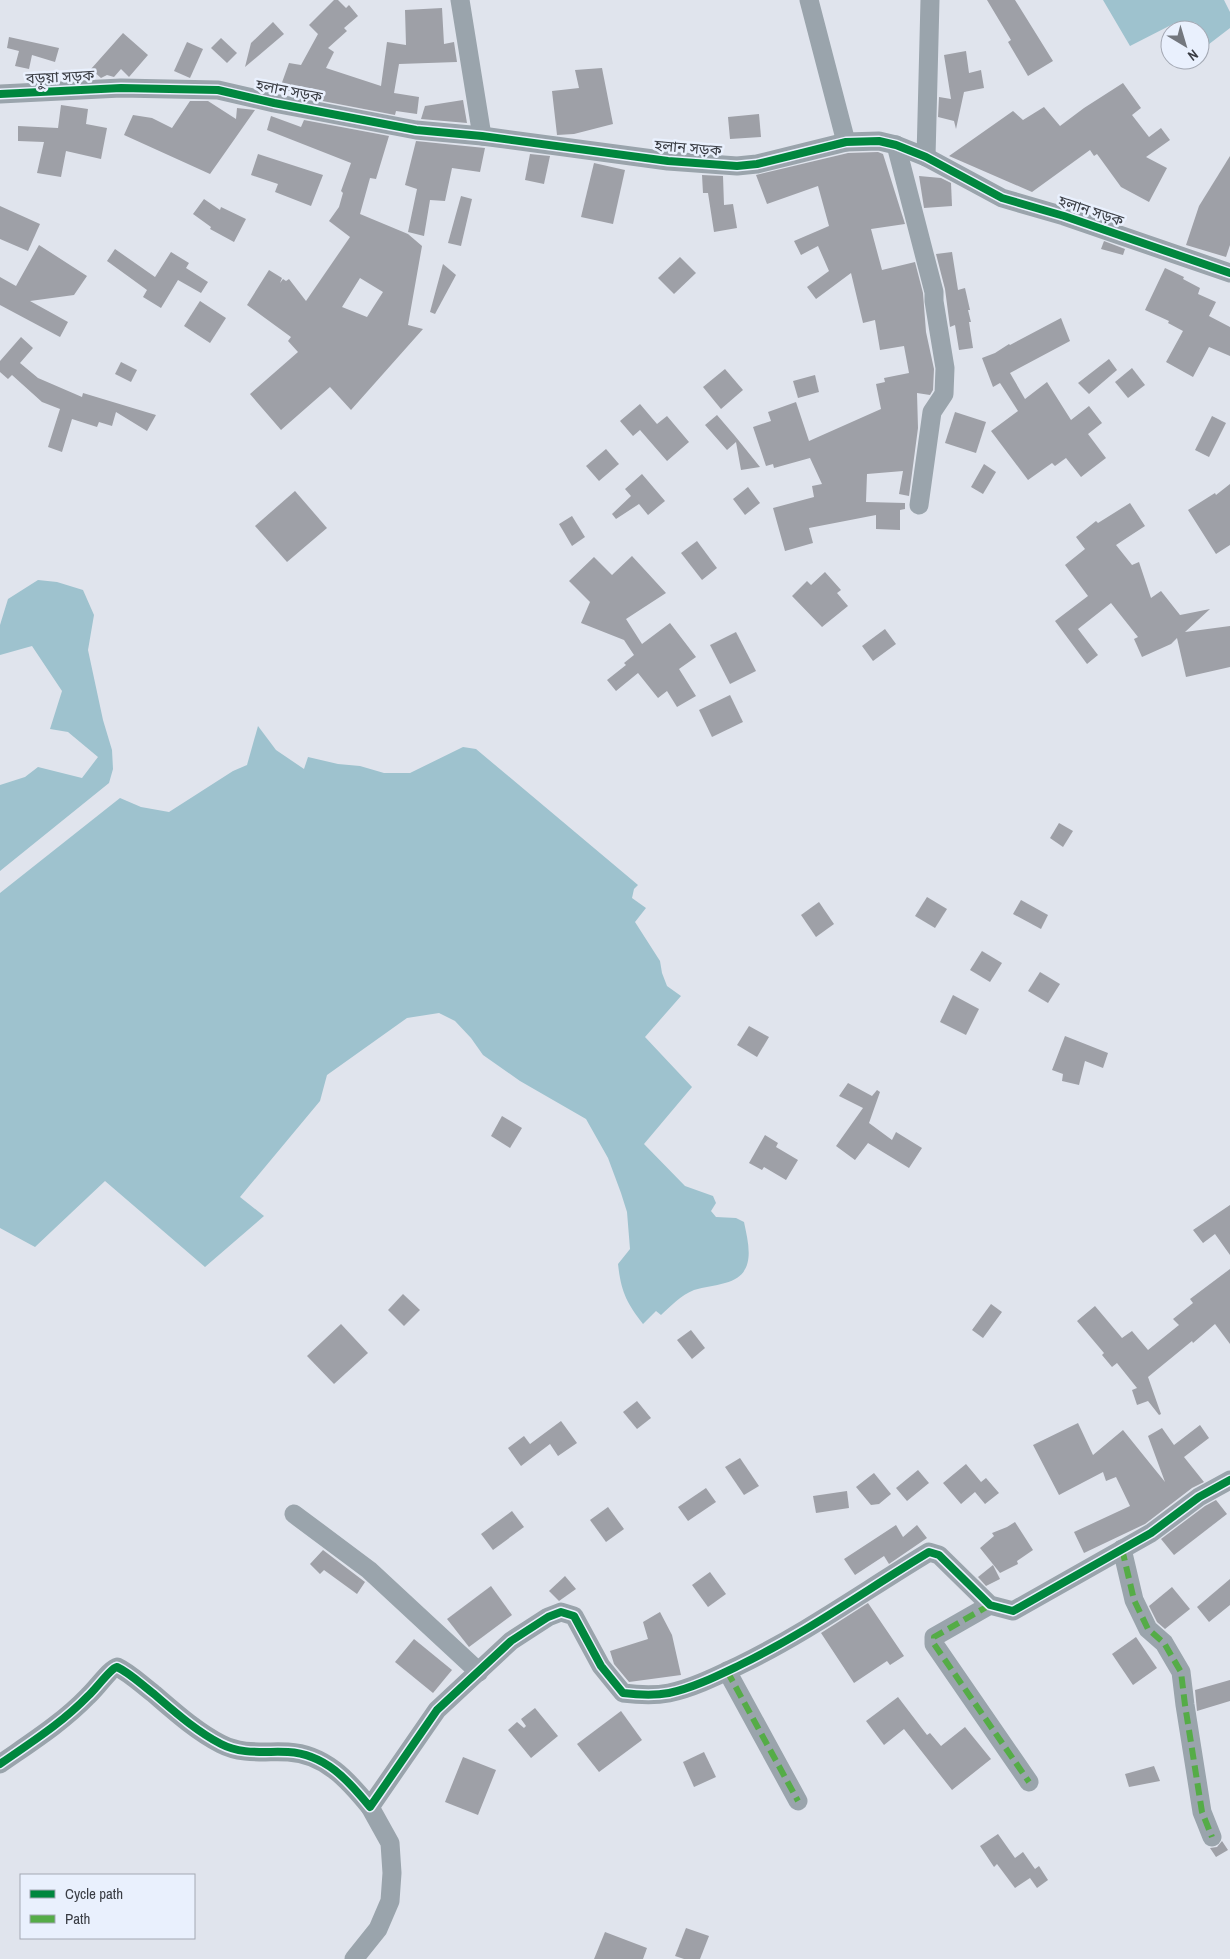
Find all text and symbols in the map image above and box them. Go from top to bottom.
north arrow [1160,20,1210,70]
text: N [1184,46,1202,65]
street label: বড়ুয়া সড়ক [24,64,96,91]
street label: হলান সড়ক [253,74,325,107]
street label: হলান সড়ক [652,134,723,161]
street label: হলান সড়ক [1055,190,1127,231]
legend [20,1874,195,1939]
text: Cycle path [65,1883,123,1904]
text: Path [65,1908,90,1929]

